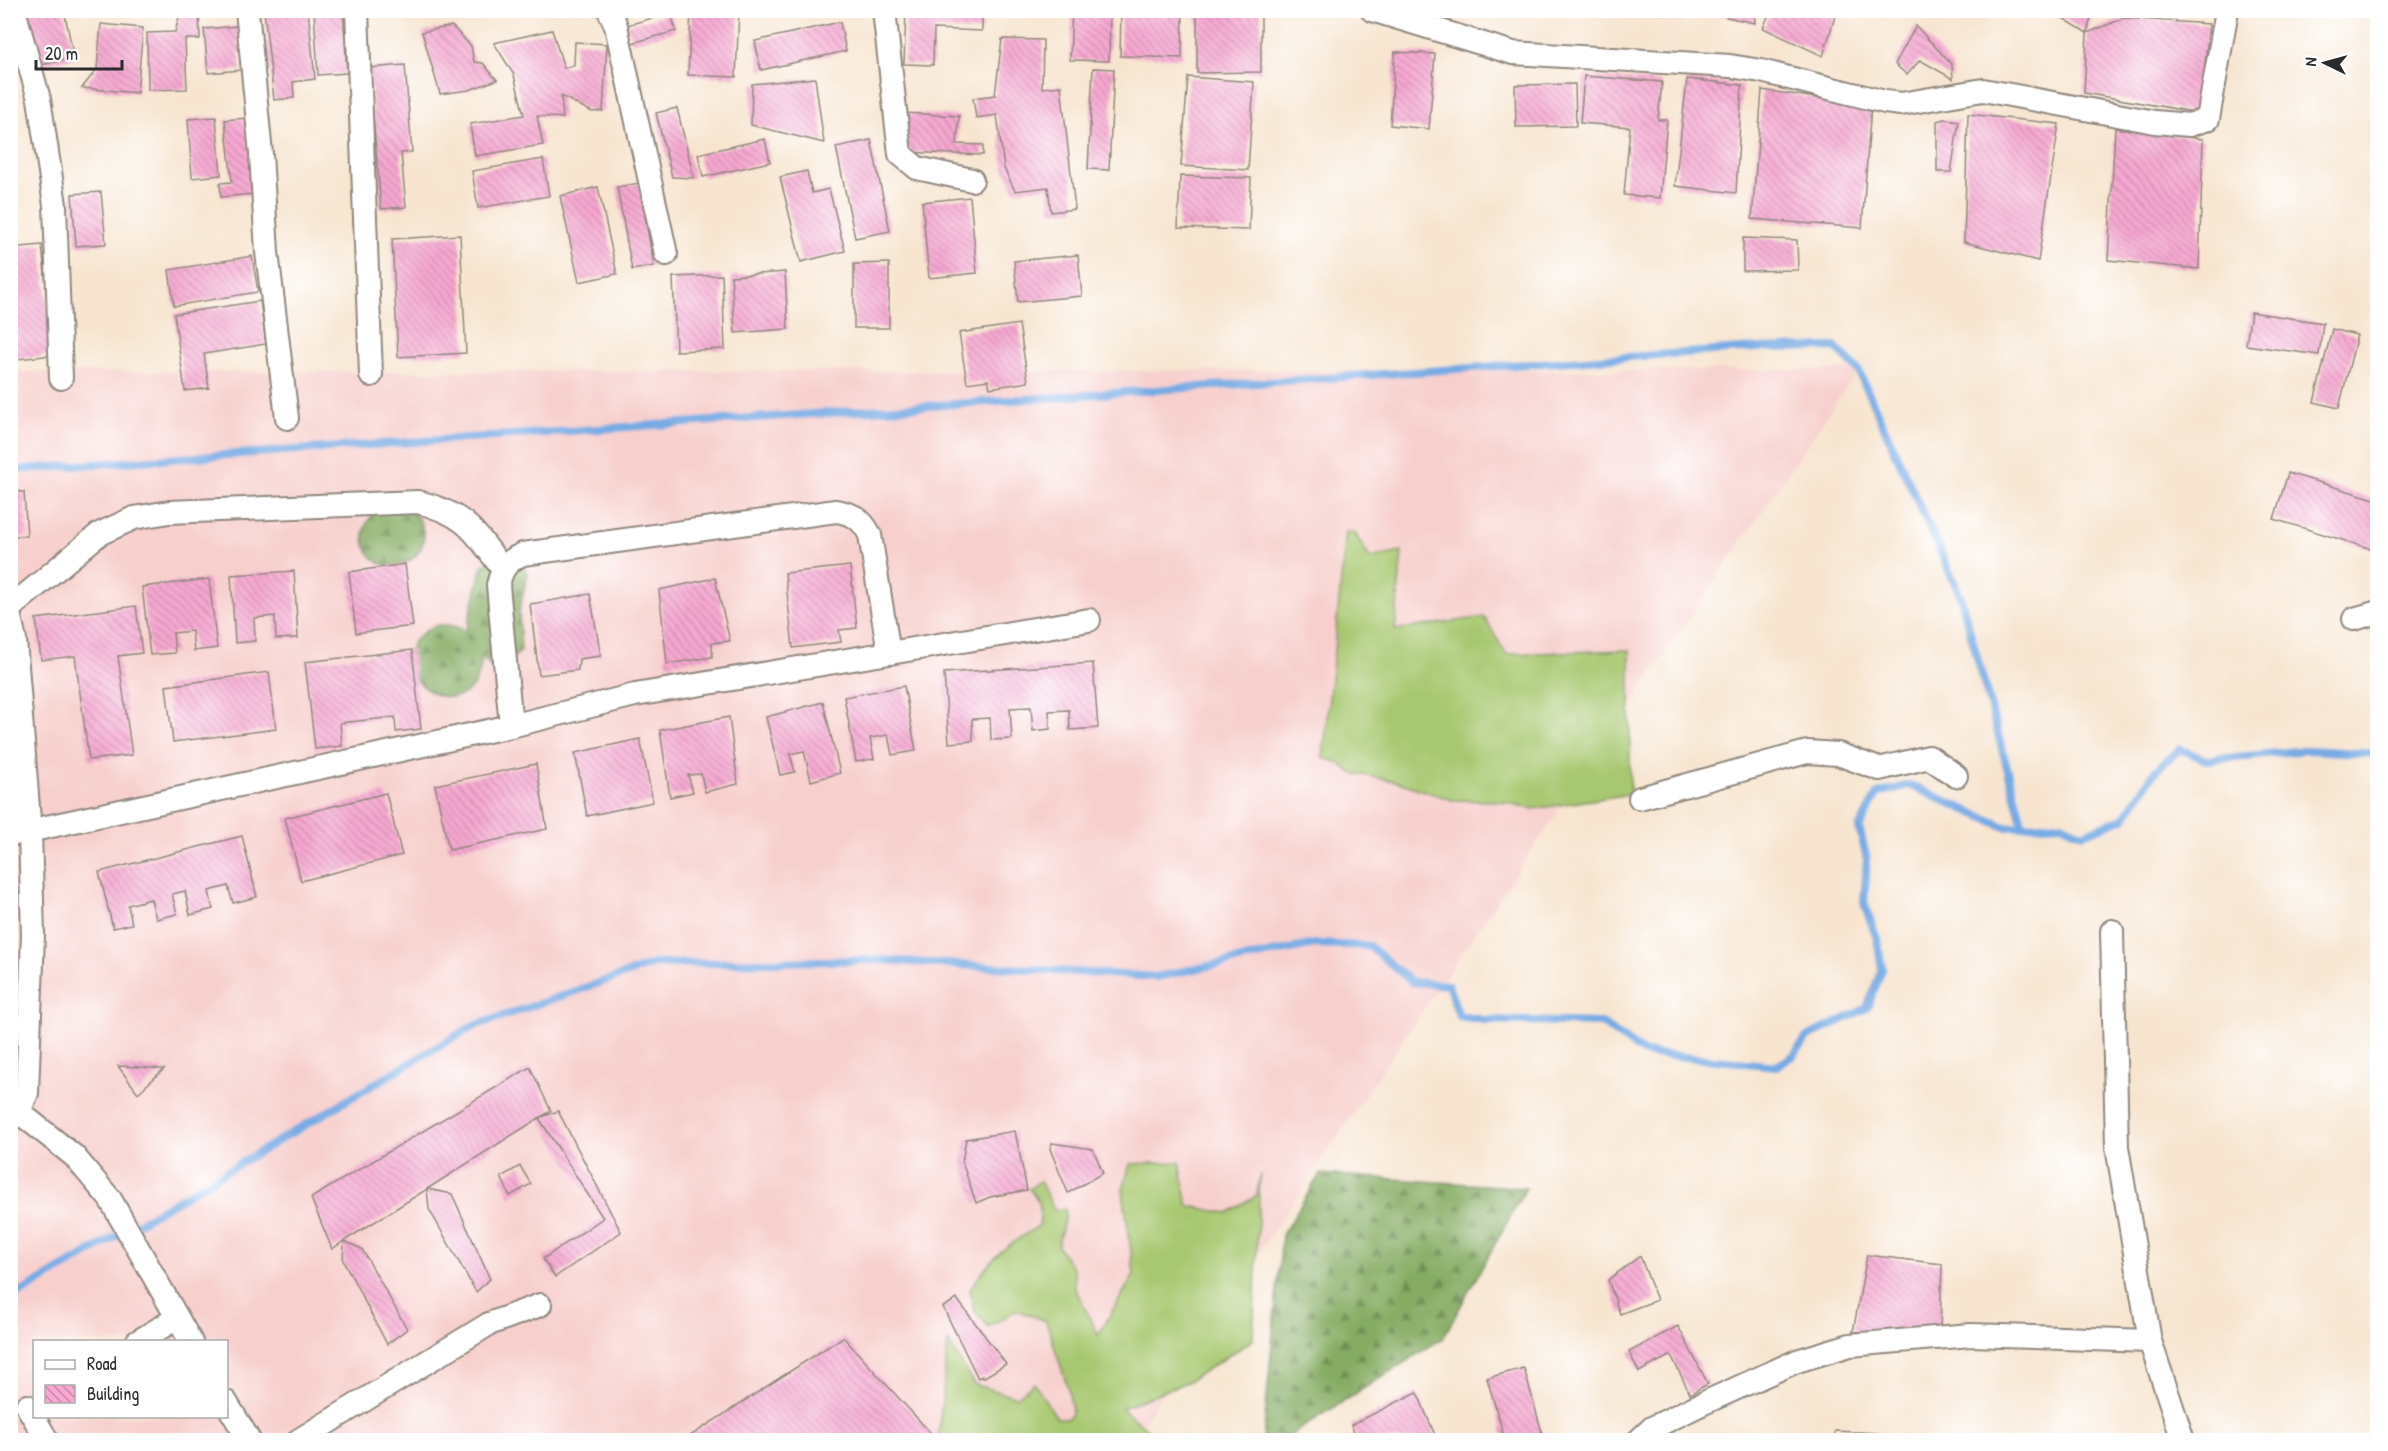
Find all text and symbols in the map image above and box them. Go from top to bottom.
scale bar [36,33,122,71]
north arrow [2295,33,2355,93]
text: 20 m [45,41,78,66]
text: N [2299,56,2321,67]
legend [33,1340,228,1418]
text: Road [87,1351,117,1376]
text: Building [87,1381,139,1406]

